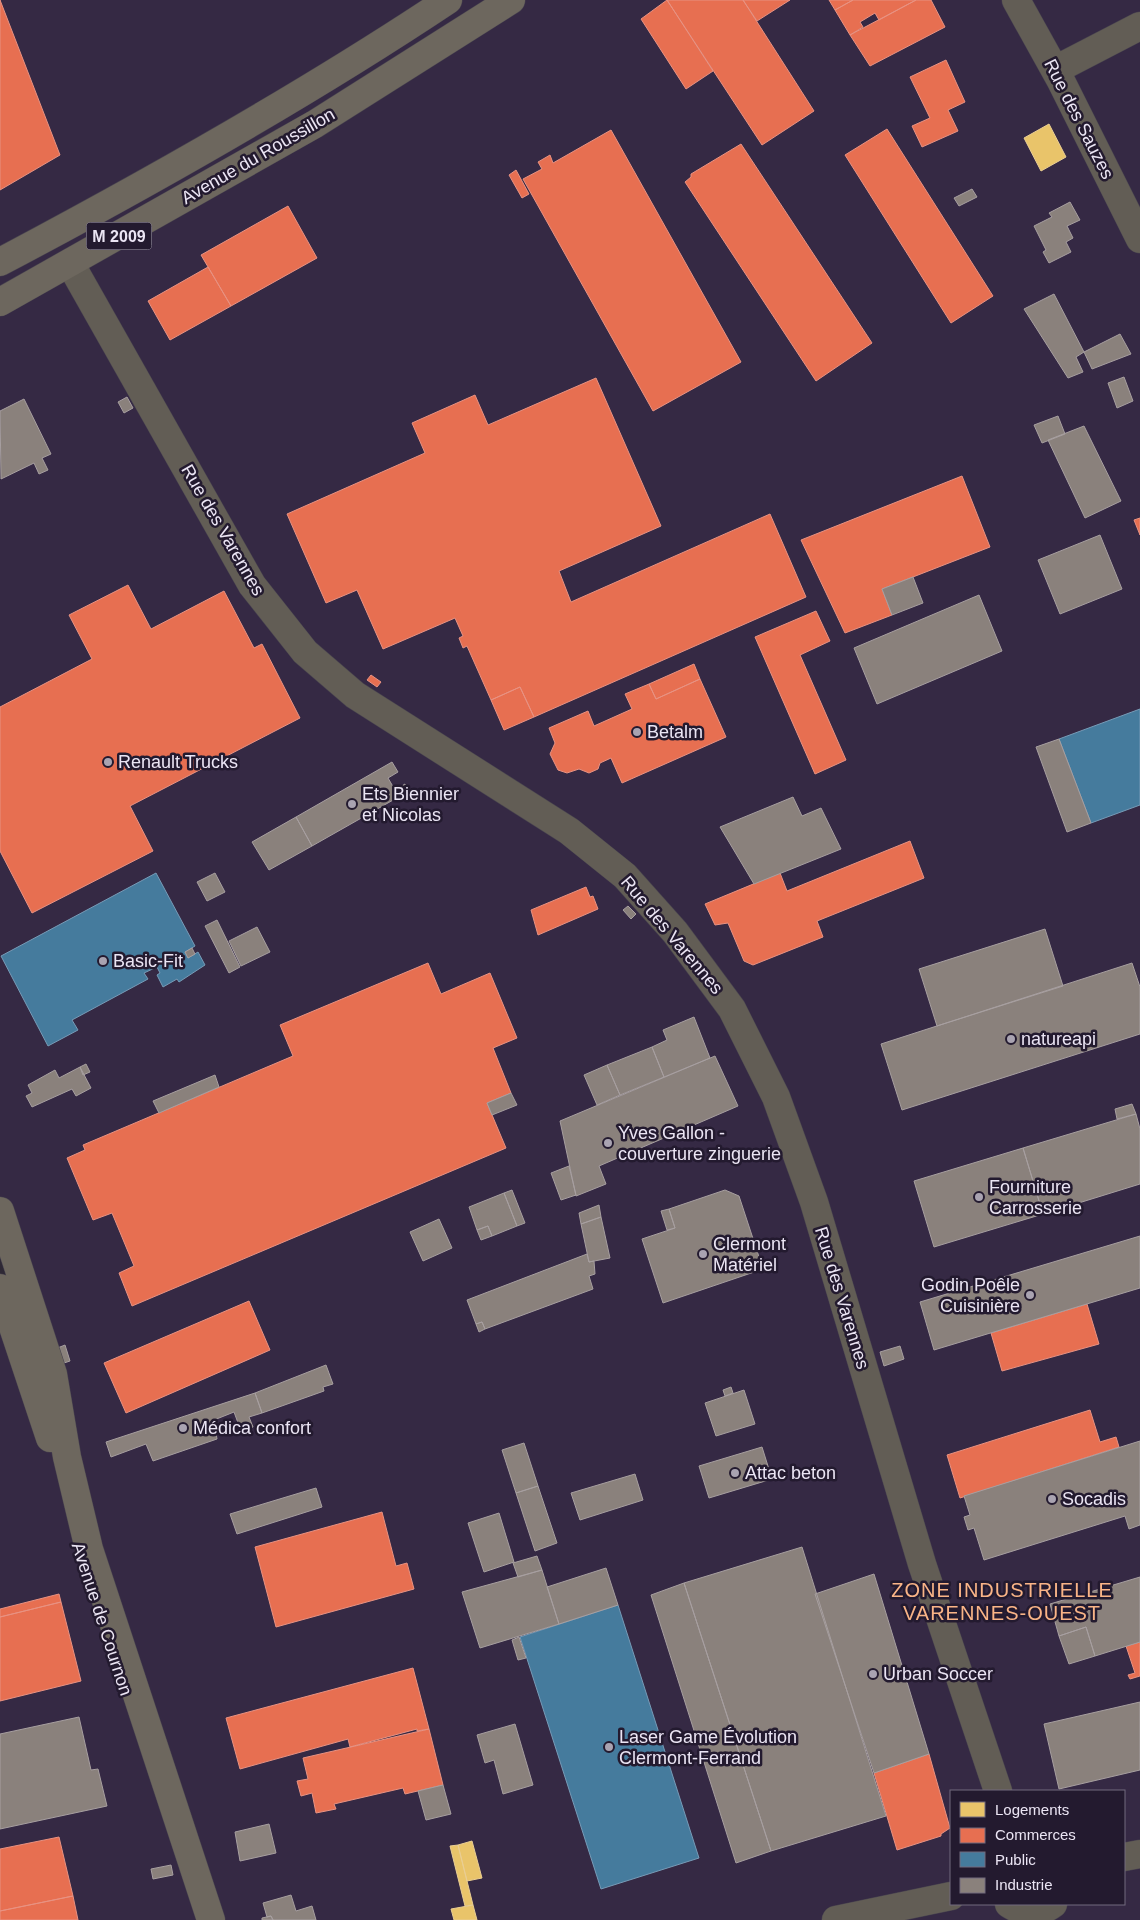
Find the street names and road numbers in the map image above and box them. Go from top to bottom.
street label: Rue des Sauzes [1040,56,1118,182]
street label: Avenue du Roussillon [178,104,338,208]
road number: M 2009 [86,222,152,250]
street label: Rue des Varennes [177,461,269,599]
street label: Rue des Varennes [617,872,727,998]
street label: Rue des Varennes [811,1224,873,1372]
street label: Avenue de Cournon [68,1540,136,1698]

